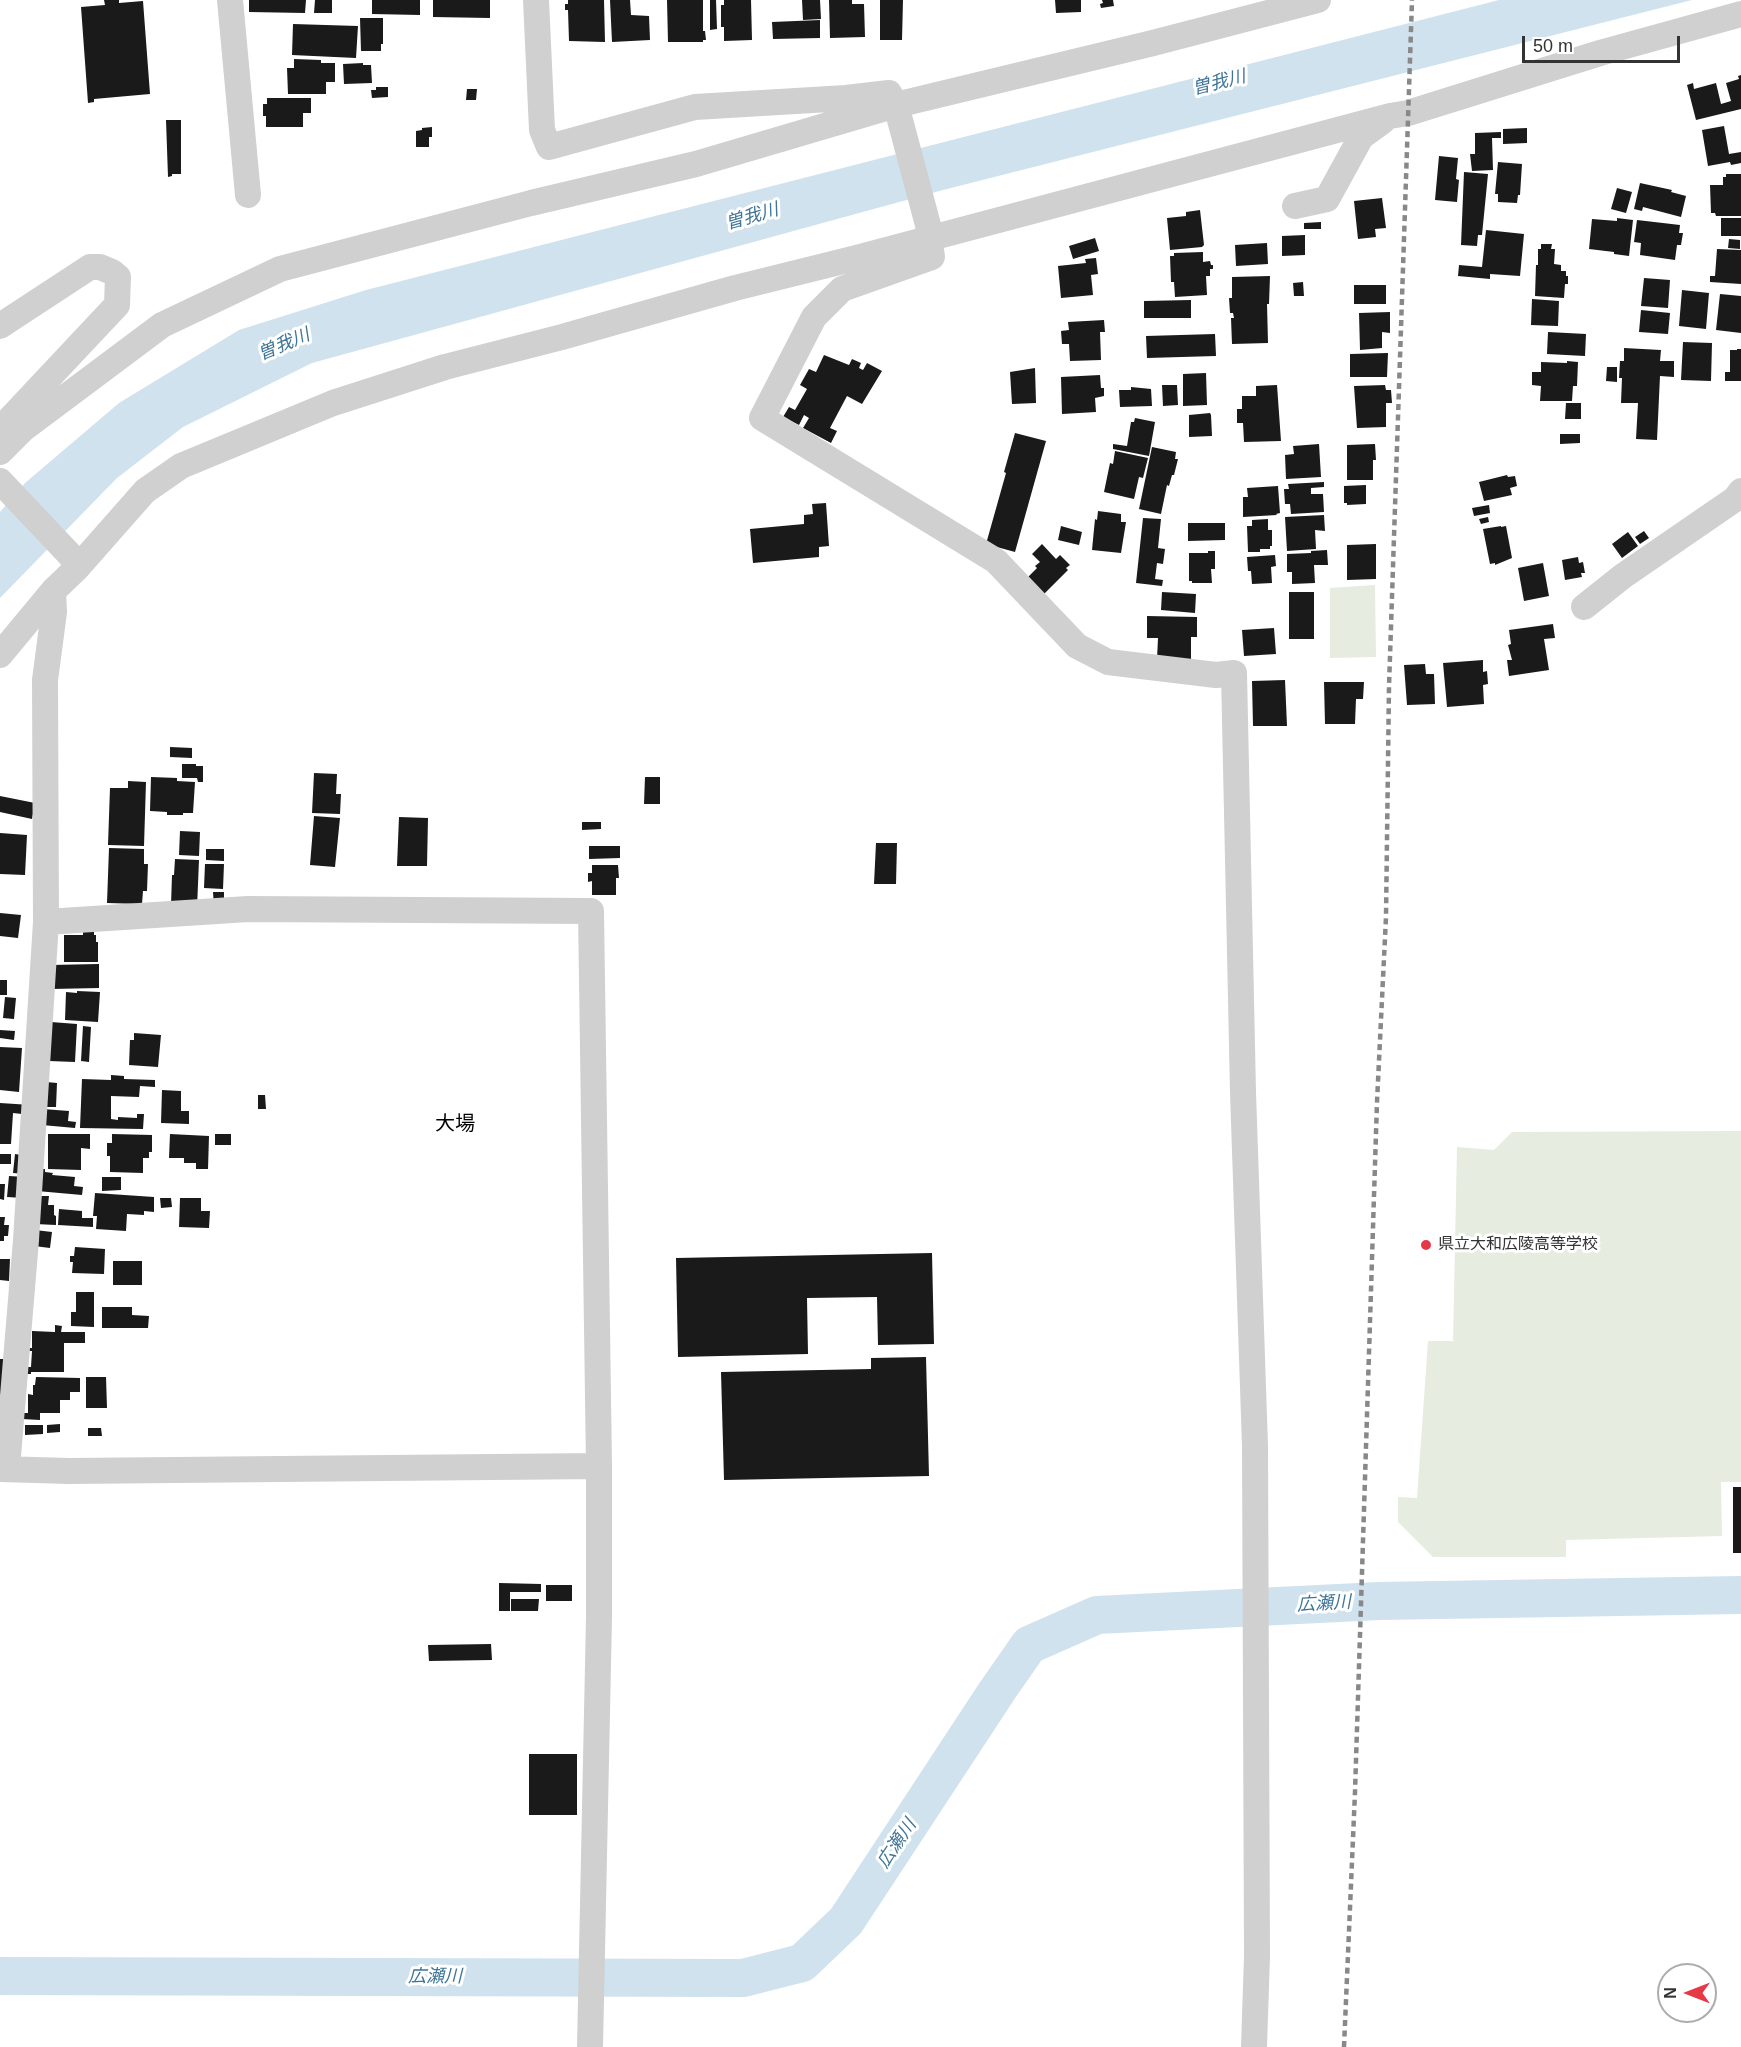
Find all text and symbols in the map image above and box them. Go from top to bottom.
scale bar [1525,24,1682,62]
text: 50 m [1533,36,1573,56]
water label: 曽我川 [1190,66,1248,100]
water label: 曽我川 [723,199,781,235]
water label: 曽我川 [255,325,313,365]
district label: 大場 [435,1112,475,1136]
place label: 県立大和広陵高等学校 [1438,1235,1598,1255]
marker: 県立大和広陵高等学校 [1419,1238,1433,1252]
water label: 広瀬川 [1296,1592,1352,1616]
water label: 広瀬川 [873,1816,921,1872]
north arrow [1657,1963,1717,2023]
water label: 広瀬川 [408,1966,462,1988]
text: N [1662,1987,1679,1999]

